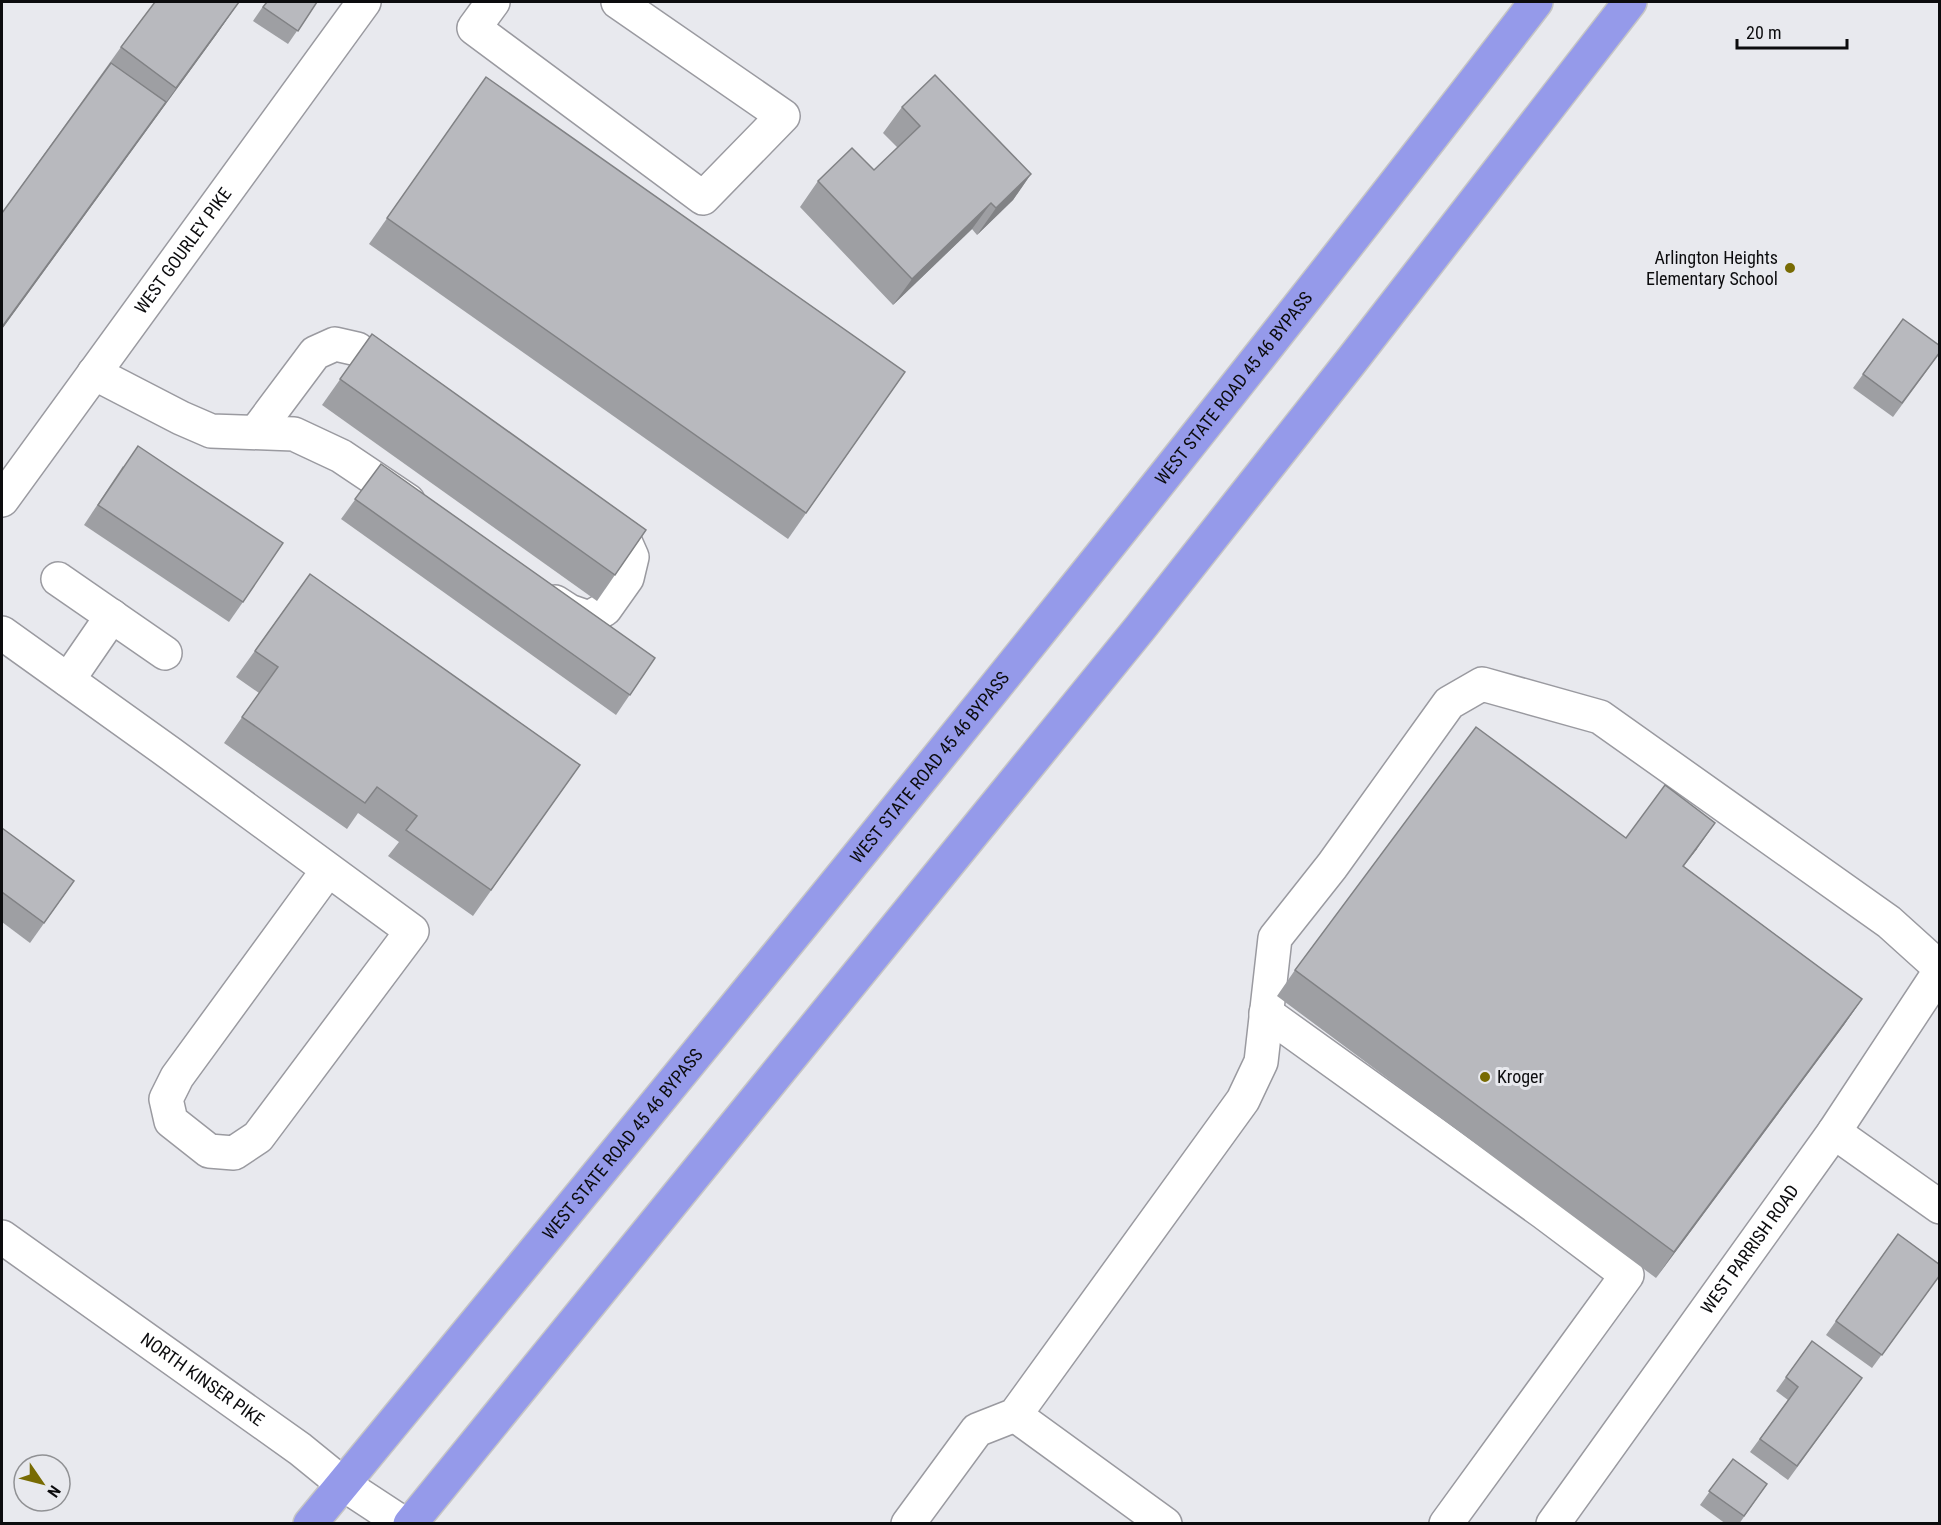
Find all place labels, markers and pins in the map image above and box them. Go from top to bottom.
place label: Arlington Heights Elementary School [1646,247,1778,289]
marker: Arlington Heights Elementary School [1783,261,1797,275]
place label: Kroger [1497,1066,1544,1087]
marker: Kroger [1478,1070,1492,1084]

